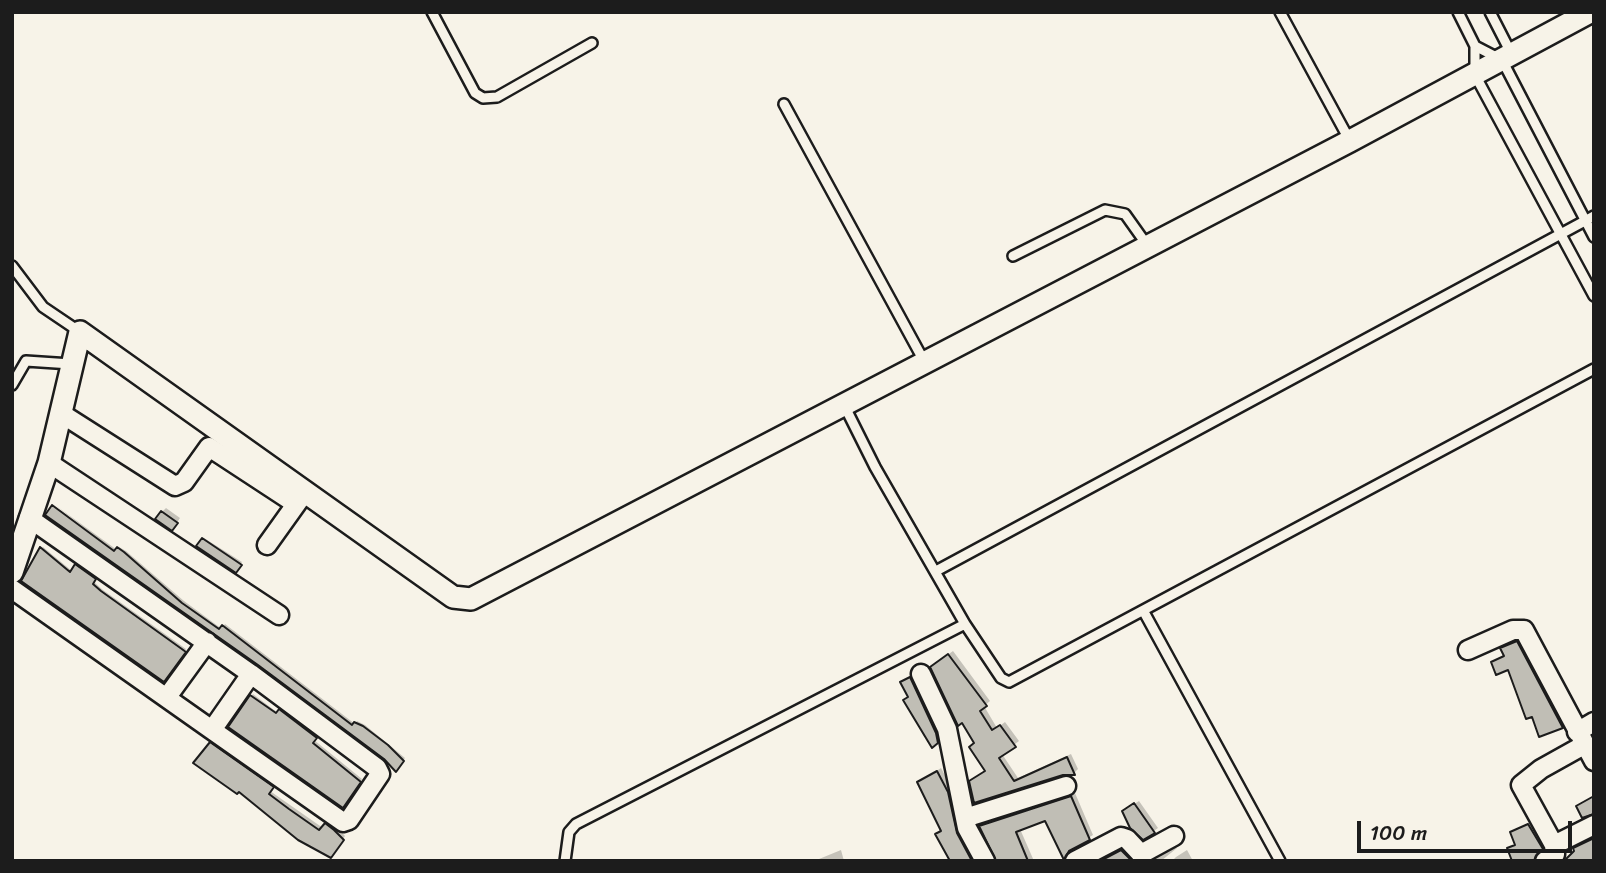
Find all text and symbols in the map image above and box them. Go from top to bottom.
scale bar [1361,806,1576,850]
text: 100 m [1370,814,1427,852]

